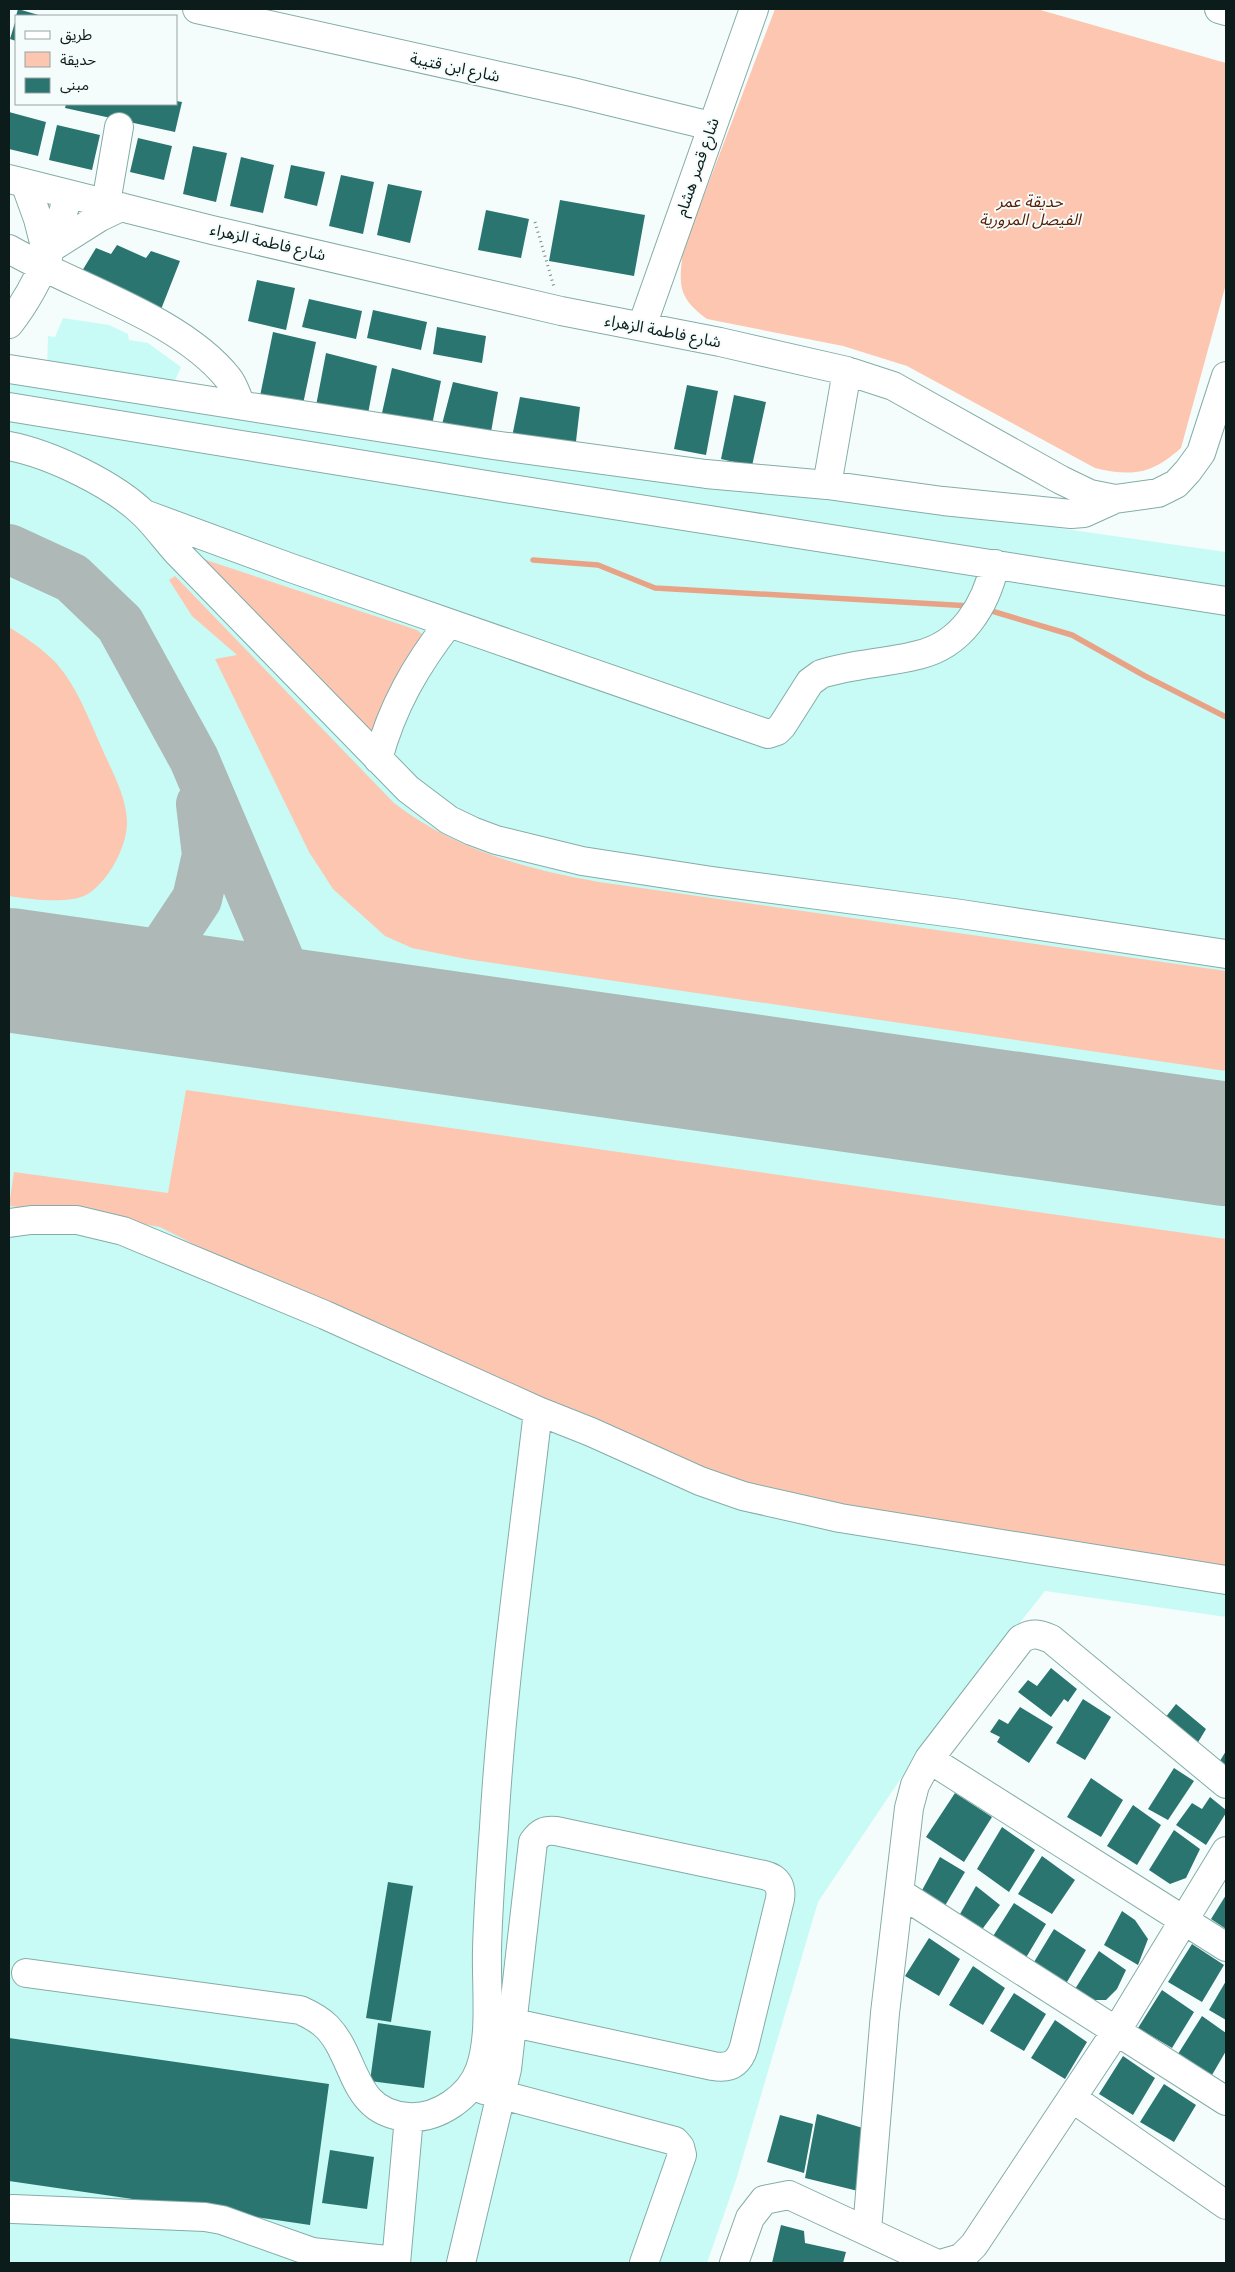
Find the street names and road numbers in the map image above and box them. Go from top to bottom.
street label: شارع ابن قتيبة [408,49,501,89]
street label: شارع قصر هشام [672,116,726,220]
street label: شارع فاطمة الزهراء [208,220,327,267]
street label: شارع فاطمة الزهراء [603,311,723,355]

